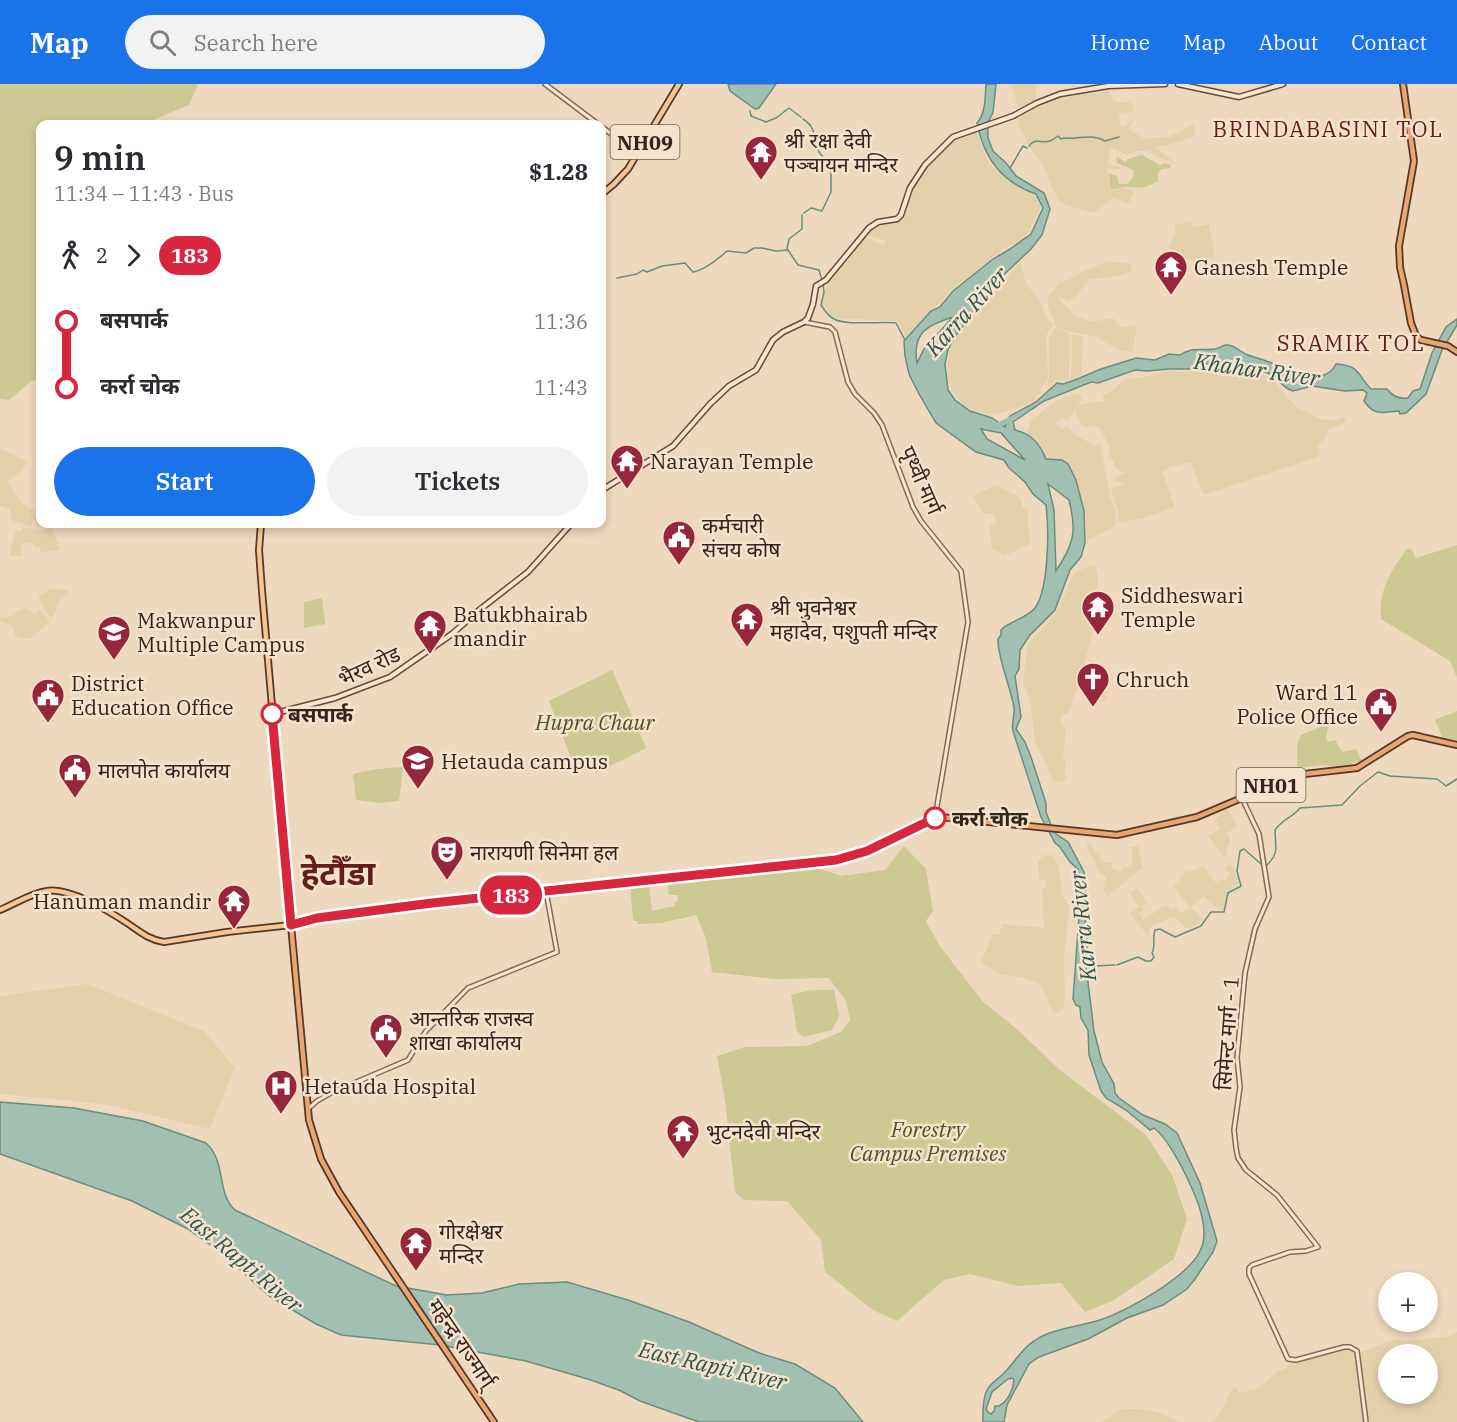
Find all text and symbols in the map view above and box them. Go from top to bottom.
search box [125,15,545,69]
text: Map [30,24,89,61]
icon: search [146,26,179,59]
text: Search here [194,28,318,57]
text: Home [1090,28,1150,56]
text: Map [1183,28,1226,56]
text: About [1259,28,1318,56]
text: Contact [1351,28,1427,56]
district label: BRINDABASINI TOL [1212,114,1444,143]
road number: NH09 [610,125,680,159]
place label: श्री रक्षा देवी पञ्चायन मन्दिर [784,126,898,178]
temple icon: श्री रक्षा देवी पञ्चायन मन्दिर [743,134,779,181]
text: 9 min [54,136,146,179]
text: $1.28 [529,157,588,186]
text: 11:34 – 11:43 · Bus [54,180,234,207]
icon: walk [54,239,87,272]
icon: forward [117,239,150,272]
text: 183 [171,241,209,269]
text: 2 [96,242,108,269]
temple icon: Ganesh Temple [1153,249,1189,296]
place label: Ganesh Temple [1194,253,1348,281]
water label: Karra River [918,259,1015,363]
text: बसपार्क [100,305,168,334]
text: 11:36 [534,308,588,335]
district label: SRAMIK TOL [1277,328,1425,357]
water label: Khahar River [1191,346,1323,392]
text: कर्रा चोक [100,371,180,400]
text: 11:43 [534,374,588,401]
street label: पृथ्वी मार्ग [895,441,950,520]
temple icon: Narayan Temple [609,443,645,490]
button: Start [54,447,315,516]
button: Tickets [327,447,588,516]
place label: Narayan Temple [650,447,813,475]
place label: कर्मचारी संचय कोष [702,511,781,563]
public building icon: कर्मचारी संचय कोष [661,519,697,566]
place label: Siddheswari Temple [1121,581,1244,633]
temple icon: Siddheswari Temple [1080,589,1116,636]
place label: श्री भुवनेश्वर महादेव, पशुपती मन्दिर [770,593,938,645]
place label: Batukbhairab mandir [453,600,588,652]
temple icon: श्री भुवनेश्वर महादेव, पशुपती मन्दिर [729,601,765,648]
place label: Makwanpur Multiple Campus [137,606,305,658]
temple icon: Batukbhairab mandir [412,608,448,655]
school or university icon: Makwanpur Multiple Campus [96,614,132,661]
street label: भैरव रोड [334,639,405,692]
church icon: Chruch [1075,661,1111,708]
place label: Chruch [1116,665,1189,693]
place label: District Education Office [71,669,234,721]
public building icon: District Education Office [30,677,66,724]
place label: Ward 11 Police Office [1236,678,1358,730]
public building icon: Ward 11 Police Office [1363,686,1399,733]
place label: बसपार्क [288,700,354,728]
marker: बसपार्क [261,703,283,725]
park label: Hupra Chaur [534,708,655,736]
school or university icon: Hetauda campus [400,743,436,790]
place label: Hetauda campus [441,747,608,775]
public building icon: मालपोत कार्यालय [57,752,93,799]
place label: मालपोत कार्यालय [98,756,231,784]
road number: NH01 [1236,768,1306,802]
place label: कर्रा चोक [952,804,1028,832]
marker: कर्रा चोक [924,807,946,829]
theatre icon: नारायणी सिनेमा हल [429,834,465,881]
place label: नारायणी सिनेमा हल [470,838,619,866]
district label: हेटौँडा [301,851,377,894]
water label: Karra River [1062,868,1102,984]
line badge: 183 [476,876,546,914]
text: 183 [492,881,530,909]
temple icon: Hanuman mandir [216,883,252,930]
place label: Hanuman mandir [33,887,212,915]
street label: सिमेन्ट मार्ग - 1 [1209,975,1245,1091]
place label: आन्तरिक राजस्व शाखा कार्यालय [409,1004,534,1056]
public building icon: आन्तरिक राजस्व शाखा कार्यालय [368,1012,404,1059]
hospital icon: Hetauda Hospital [263,1068,299,1115]
place label: Hetauda Hospital [304,1072,476,1100]
temple icon: भुटनदेवी मन्दिर [665,1113,701,1160]
park label: Forestry Campus Premises [850,1115,1006,1167]
place label: भुटनदेवी मन्दिर [706,1117,821,1145]
water label: East Rapti River [174,1199,310,1319]
place label: गोरक्षेश्वर मन्दिर [439,1217,503,1269]
temple icon: गोरक्षेश्वर मन्दिर [398,1225,434,1272]
map controls [1378,1272,1438,1404]
button: + [1378,1272,1438,1332]
street label: महेन्द्र राज्मार्ग् [422,1293,504,1396]
water label: East Rapti River [635,1334,791,1396]
button: − [1378,1344,1438,1404]

